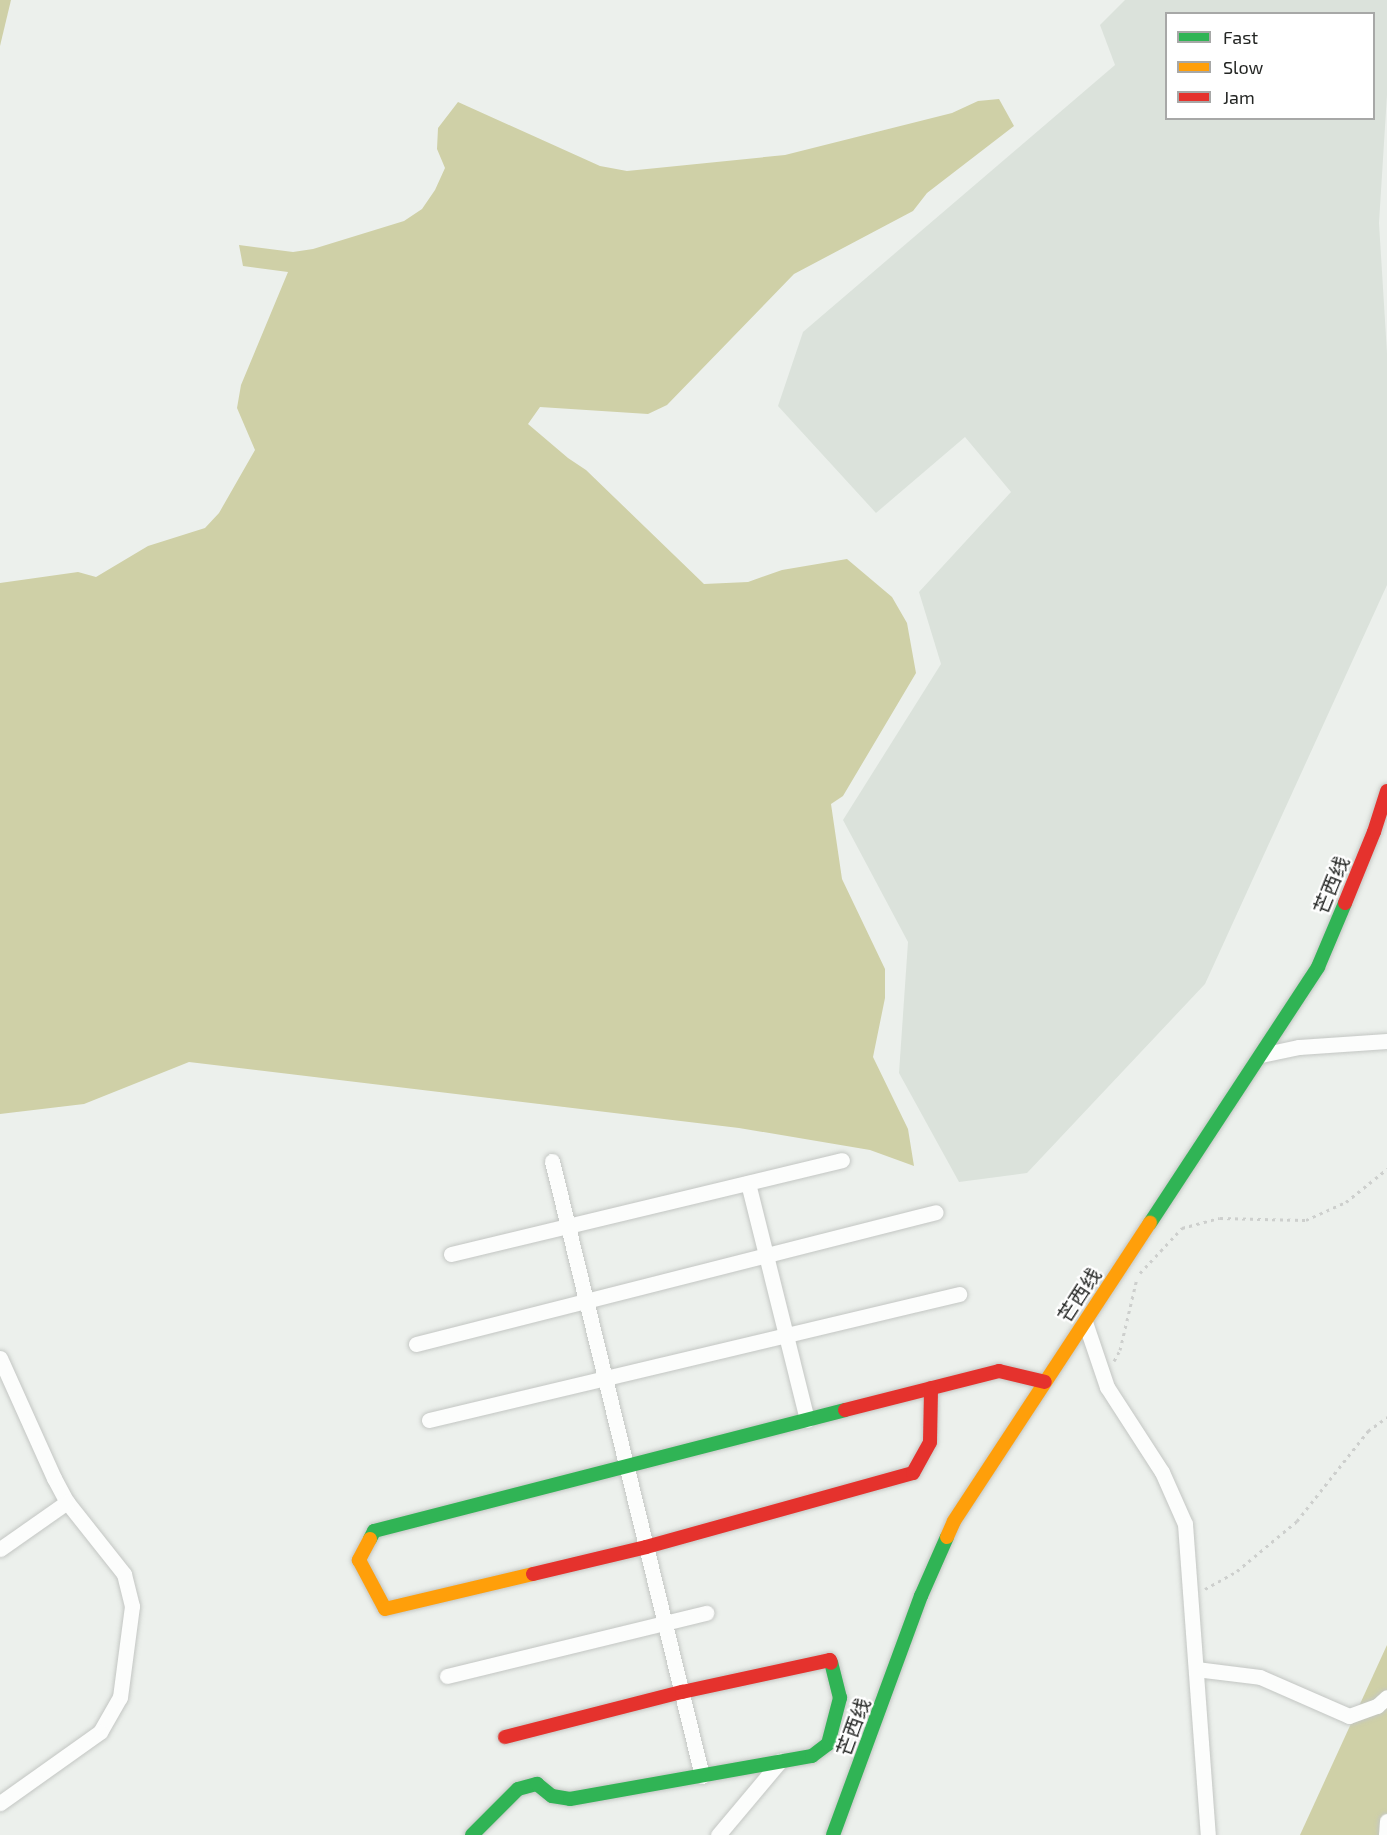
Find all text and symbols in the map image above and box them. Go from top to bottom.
legend [1165,12,1375,120]
text: Fast [1223,26,1258,48]
text: Slow [1223,56,1263,78]
text: Jam [1223,86,1255,108]
street label: 芒西线 [1309,853,1353,917]
street label: 芒西线 [1053,1263,1105,1327]
street label: 芒西线 [831,1695,875,1759]

